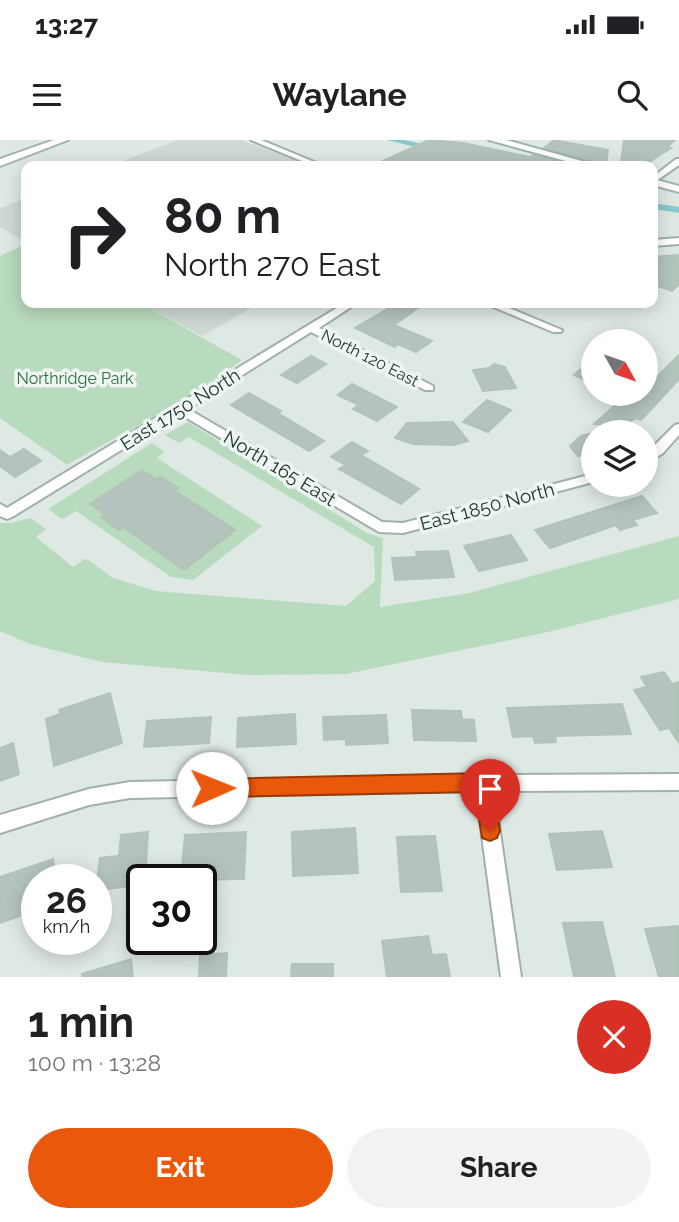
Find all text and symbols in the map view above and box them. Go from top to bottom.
text: 13:27 [35,10,98,40]
icon: menu [28,76,66,114]
text: Waylane [272,76,407,113]
icon: search [613,76,651,114]
text: 80 m [164,187,281,244]
icon: right [49,189,140,280]
text: North 270 East [164,246,381,283]
street label: North 120 East [318,325,422,391]
north arrow [581,329,658,406]
map controls [581,329,658,497]
street label: East 1750 North [116,363,244,455]
park label: Northridge Park [16,369,134,388]
button: layers [581,420,658,497]
street label: North 165 East [220,426,341,510]
street label: East 1850 North [417,477,557,535]
position arrow [175,751,249,825]
pin [460,759,520,831]
icon: arrive [471,770,509,808]
speed limit sign: 30 [126,864,217,955]
text: 26 [46,880,87,921]
text: km/h [43,916,90,937]
text: 1 min [28,998,134,1047]
button: close [577,1000,651,1074]
text: 100 m · 13:28 [28,1049,161,1076]
button: Exit [28,1128,333,1208]
button: Share [347,1128,651,1208]

